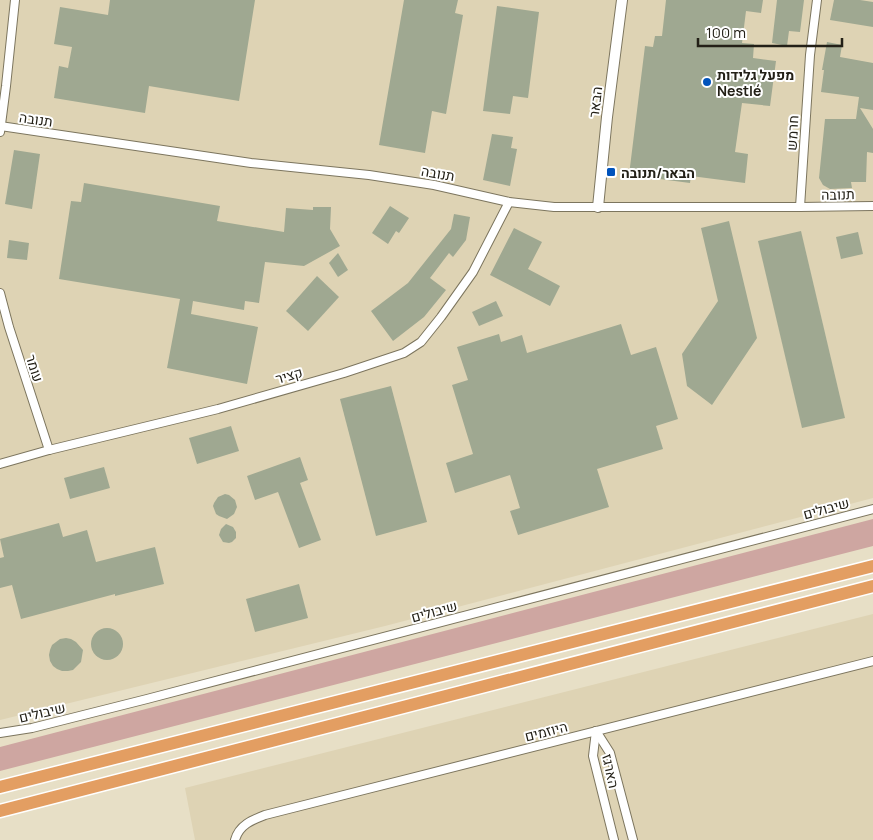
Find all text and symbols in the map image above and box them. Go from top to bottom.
scale bar [698,15,842,47]
text: 100 m [706,22,746,43]
place label: מפעל גלידות Nestlé [717,65,794,100]
marker: מפעל גלידות Nestlé [701,76,713,88]
street label: הבאר [584,85,606,119]
street label: תנובה [18,107,54,131]
street label: חרמש [782,115,802,151]
street label: תנובה [420,161,456,185]
place label: הבאר/תנובה [621,163,695,182]
marker: הבאר/תנובה [605,166,617,178]
street label: תנובה [821,184,855,204]
street label: עומר [22,352,48,384]
street label: קציר [273,362,305,388]
street label: שיבולים [801,493,851,523]
street label: שיבולים [409,596,459,626]
street label: שיבולים [17,697,67,727]
street label: היוזמים [523,717,569,745]
street label: הארגז [598,752,624,790]

